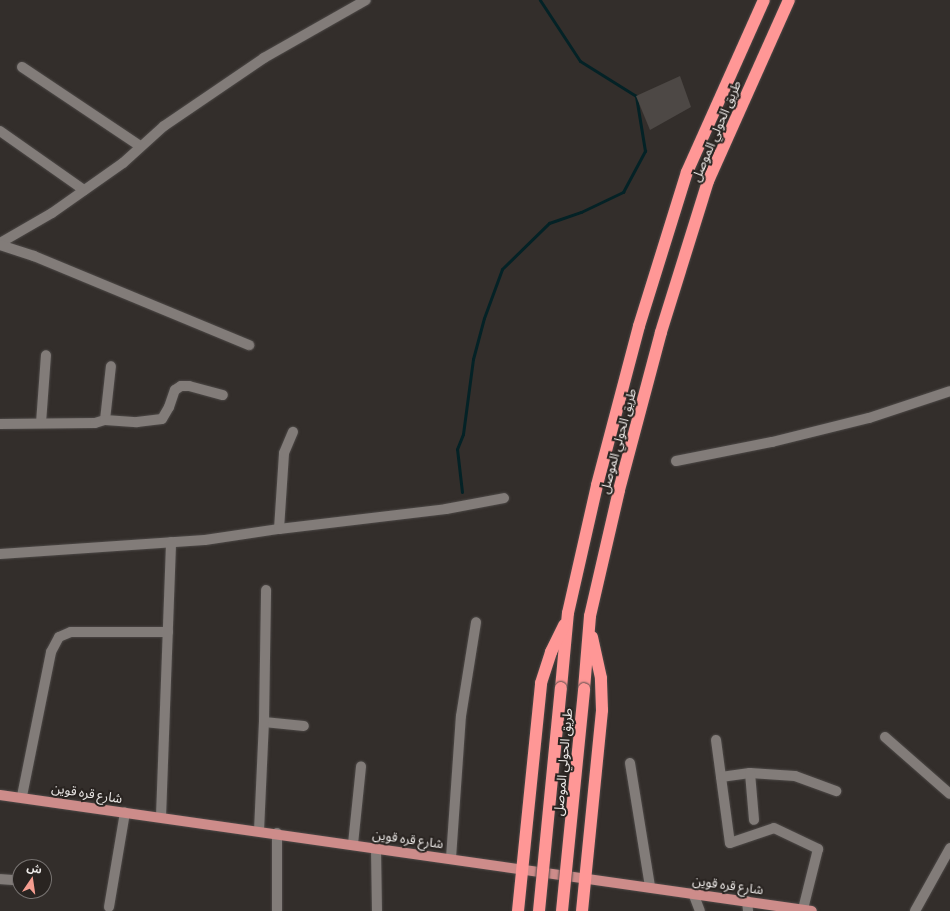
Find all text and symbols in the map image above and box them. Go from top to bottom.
street label: طريق الحولي الموصل [688,78,744,184]
street label: طريق الحولي الموصل [596,387,640,495]
street label: طريق الحولي الموصل [551,707,575,817]
street label: شارع قره قوين [50,780,124,806]
street label: شارع قره قوين [371,826,445,852]
north arrow [12,859,52,899]
text: ش [26,860,43,876]
street label: شارع قره قوين [691,872,765,898]

